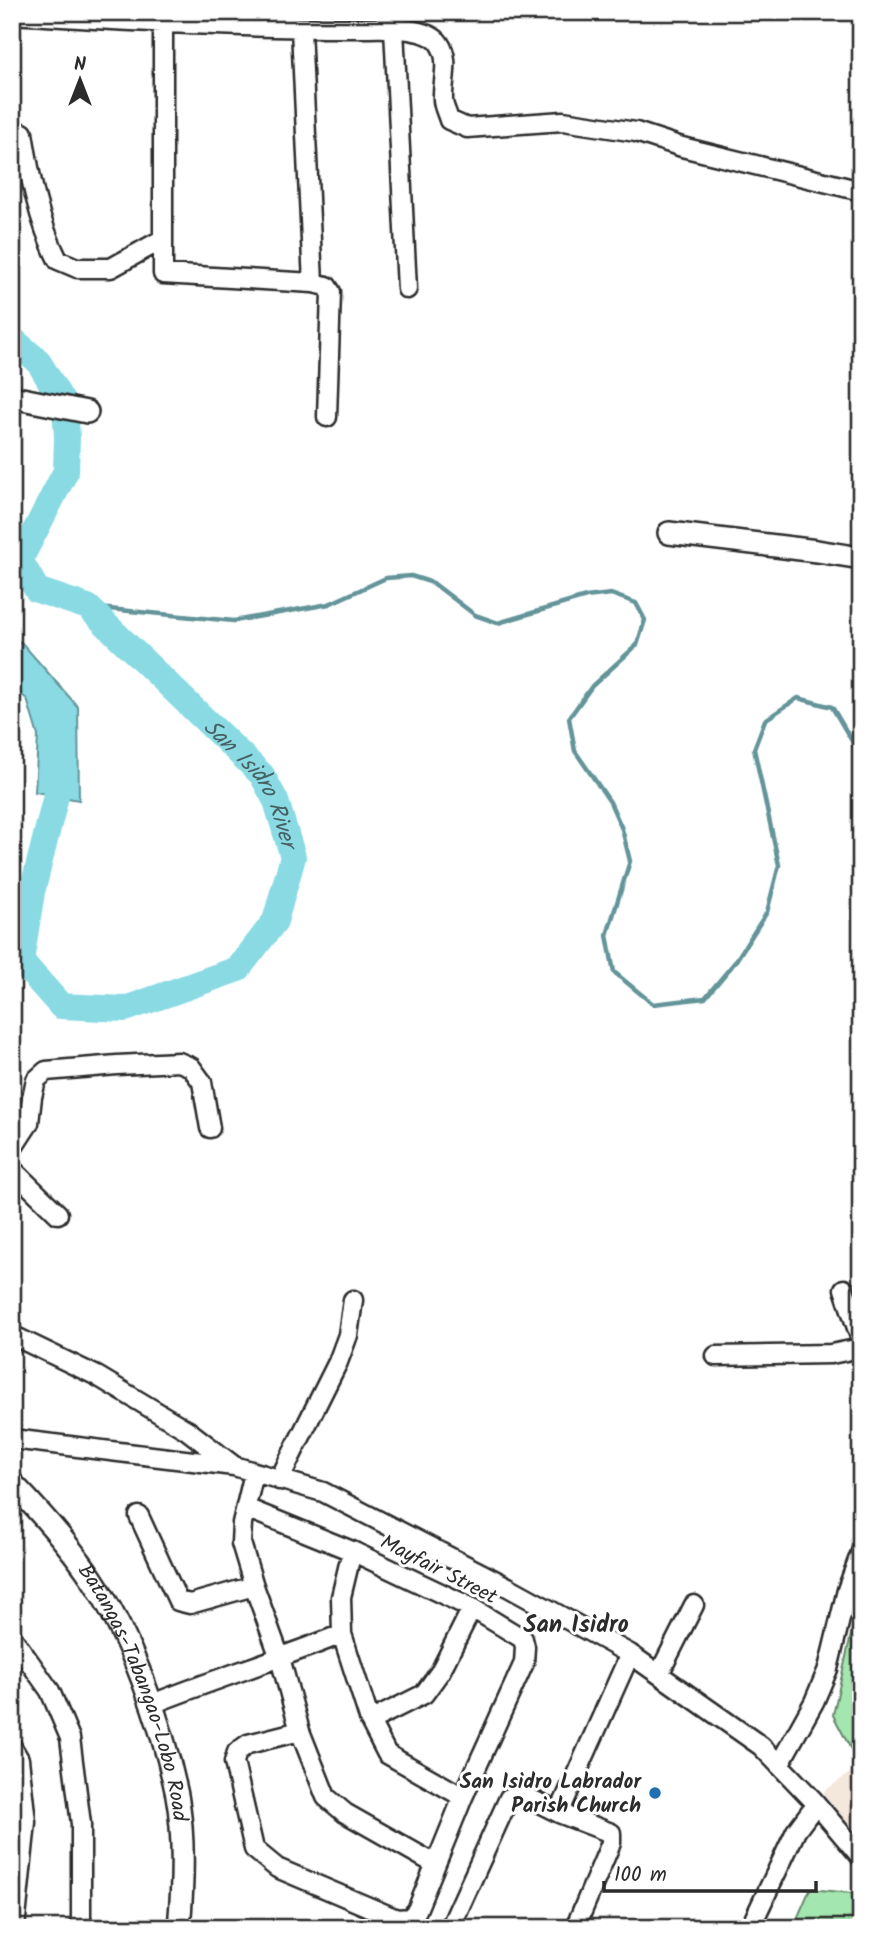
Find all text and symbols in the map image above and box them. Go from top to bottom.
north arrow [46,46,116,116]
text: N [74,50,86,80]
water label: San Isidro River [194,711,306,857]
street label: Mayfair Street [374,1527,503,1614]
street label: Batangas-Tabangao-Lobo Road [69,1557,196,1823]
district label: San Isidro [523,1606,629,1645]
place label: San Isidro Labrador Parish Church [460,1766,642,1823]
marker: San Isidro Labrador Parish Church [647,1785,663,1801]
scale bar [604,1849,815,1893]
text: 100 m [614,1859,667,1892]

